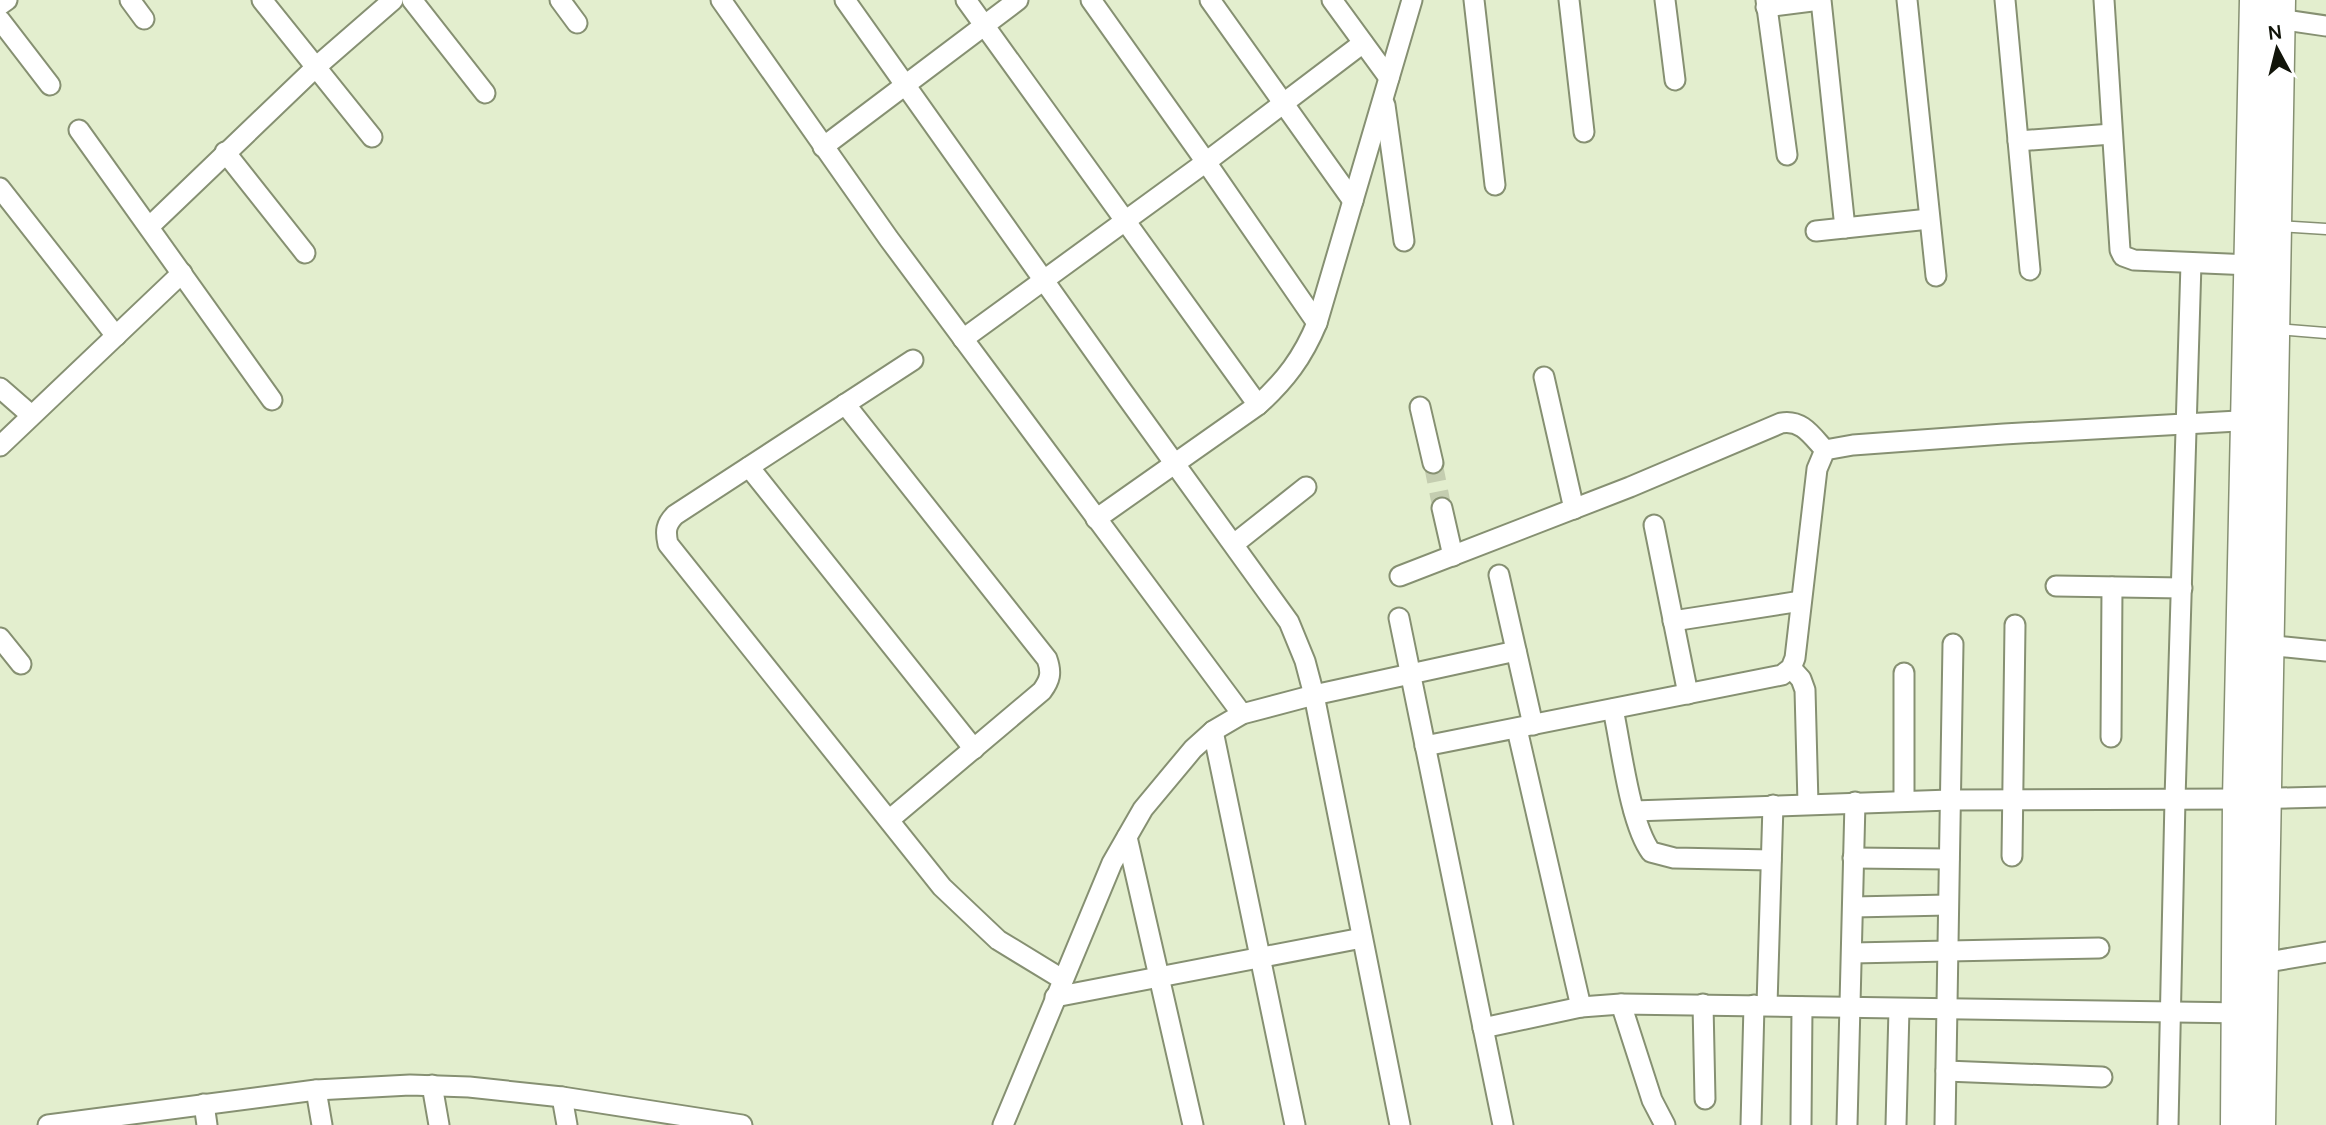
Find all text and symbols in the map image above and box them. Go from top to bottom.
north arrow [2242,14,2312,84]
text: N [2267,18,2283,46]

